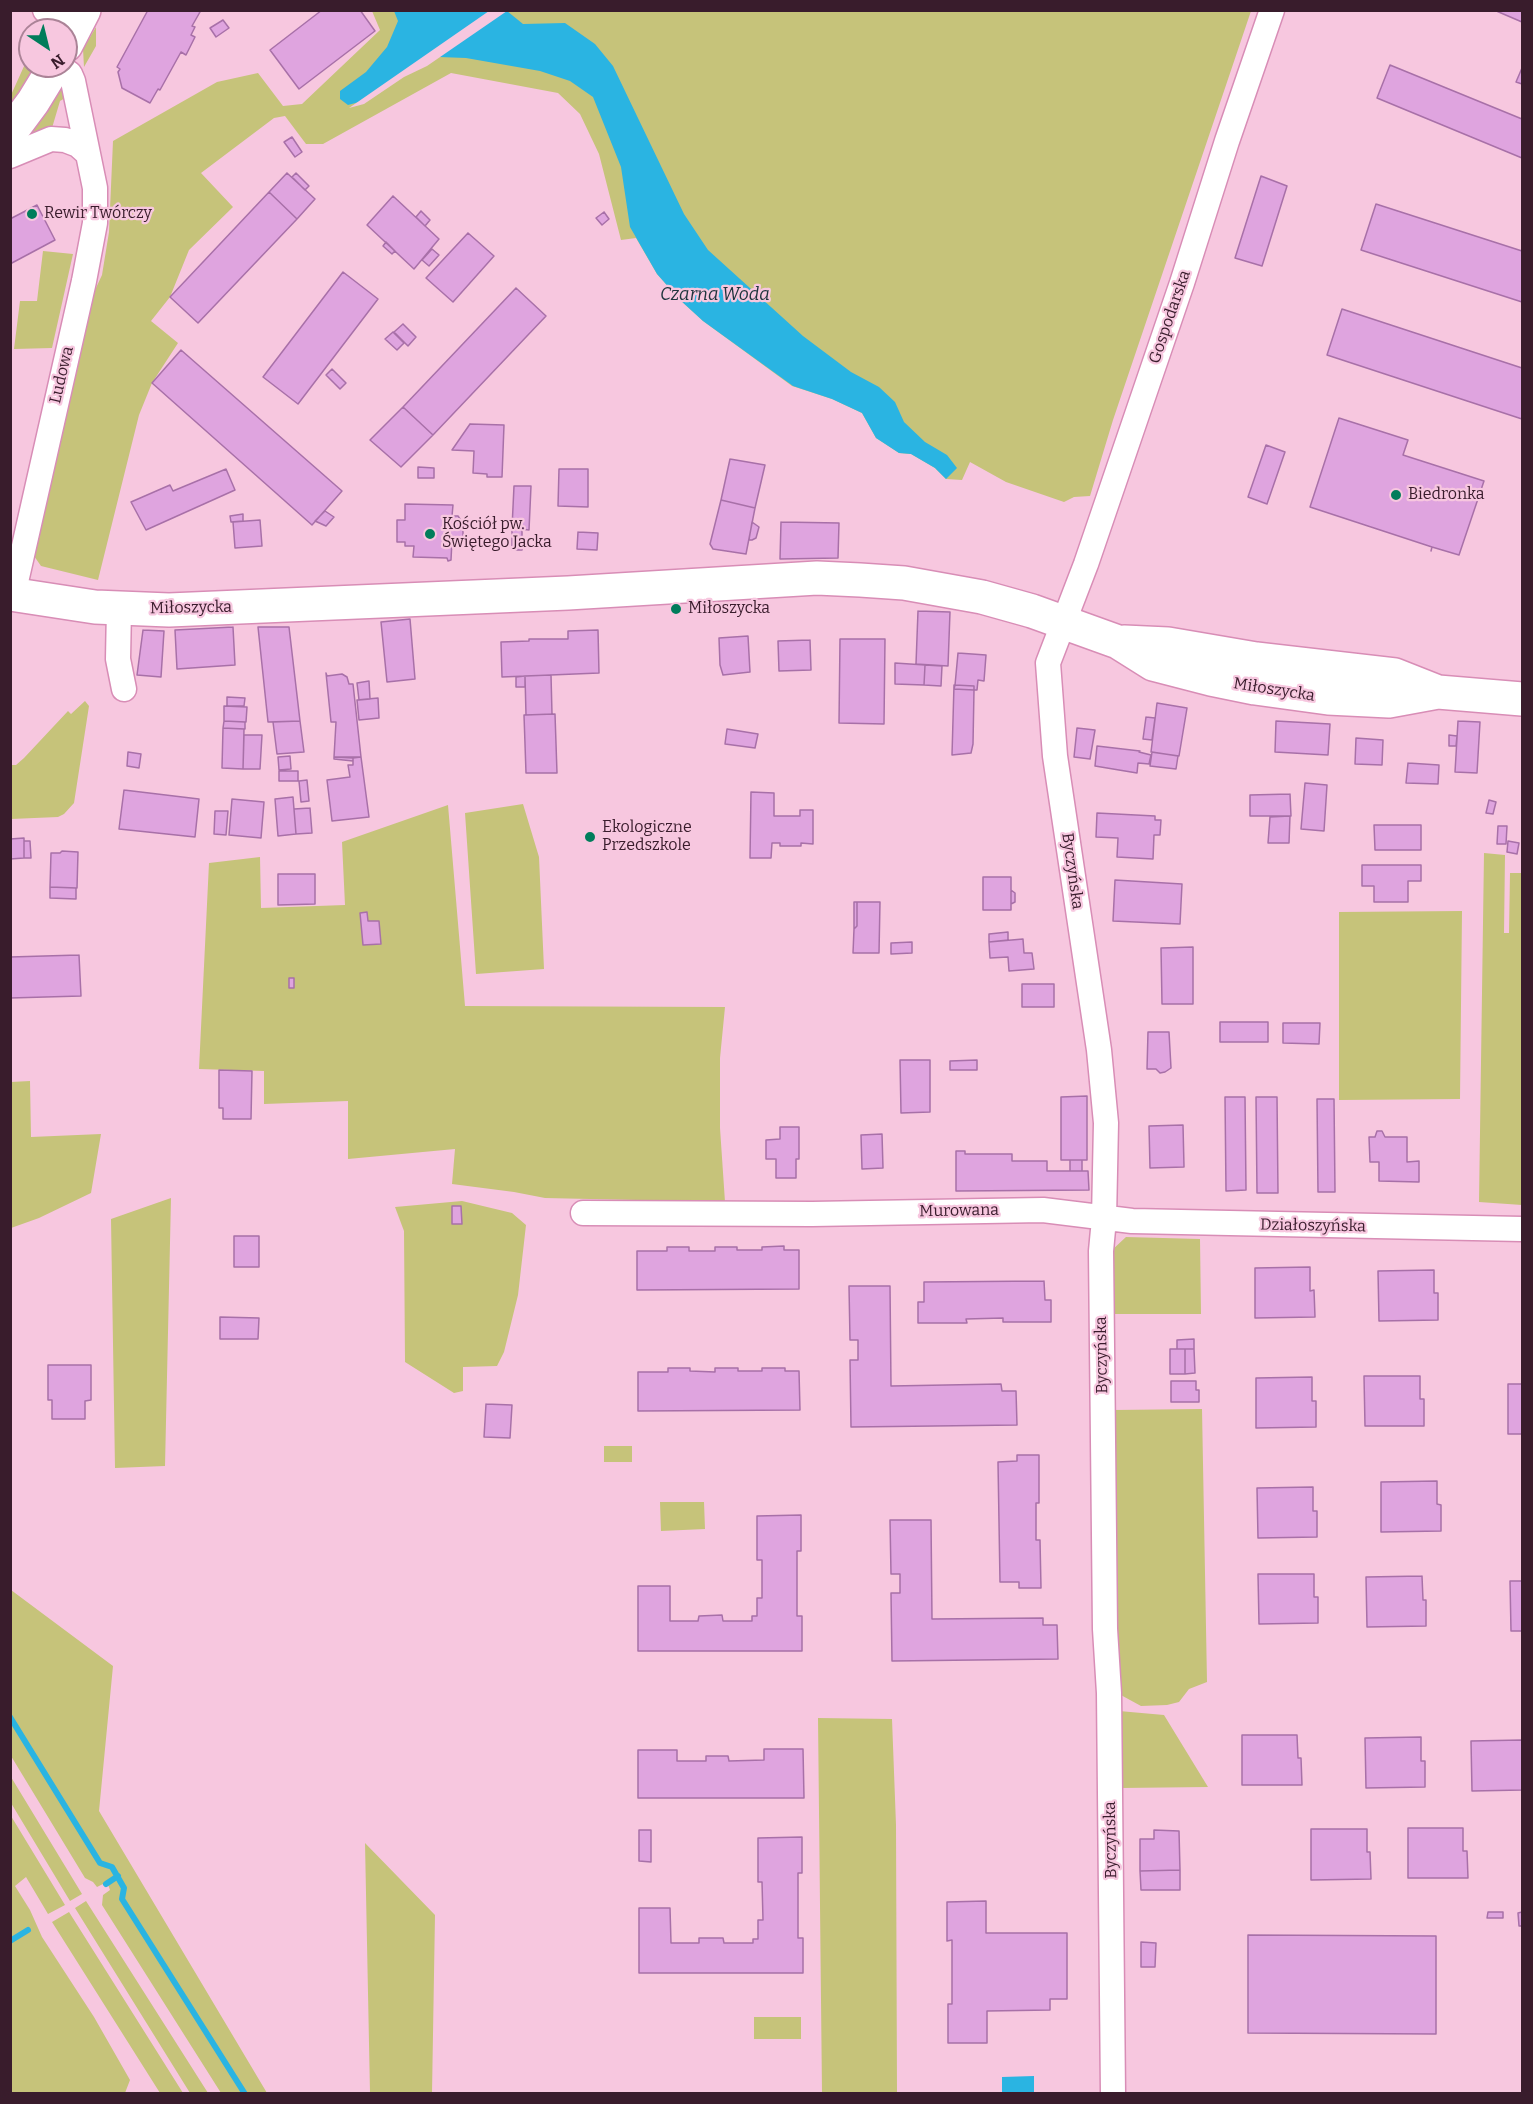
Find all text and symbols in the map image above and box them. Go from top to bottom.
north arrow [18,18,78,78]
text: N [47,50,68,73]
place label: Rewir Twórczy [44,204,152,224]
marker: Rewir Twórczy [25,207,39,221]
street label: Gospodarska [1145,268,1195,366]
water label: Czarna Woda [660,284,770,306]
street label: Ludowa [46,345,78,405]
place label: Biedronka [1408,485,1484,505]
marker: Biedronka [1389,488,1403,502]
place label: Kościół pw. Świętego Jacka [442,515,552,553]
marker: Kościół pw. Świętego Jacka [423,527,437,541]
street label: Miłoszycka [150,598,232,618]
place label: Miłoszycka [688,599,770,619]
marker: Miłoszycka [669,602,683,616]
street label: Miłoszycka [1232,674,1316,706]
place label: Ekologiczne Przedszkole [602,818,692,856]
marker: Ekologiczne Przedszkole [583,830,597,844]
street label: Byczyńska [1057,831,1087,911]
street label: Murowana [919,1201,999,1221]
street label: Działoszyńska [1260,1215,1366,1237]
street label: Byczyńska [1092,1316,1112,1394]
street label: Byczyńska [1101,1801,1121,1879]

